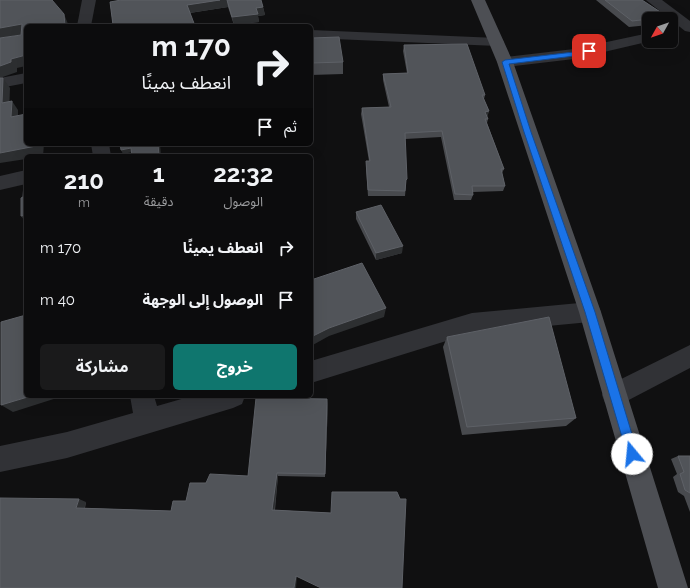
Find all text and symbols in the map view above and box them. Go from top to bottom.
north arrow [642,12,678,48]
map controls [642,12,678,48]
text: 170 m [151,30,231,63]
pin [572,34,606,68]
icon: right [245,40,297,92]
icon: arrive [578,40,600,62]
text: انعطف يمينًا [141,72,231,93]
icon: arrive [254,116,276,138]
text: ثم [284,118,297,136]
text: 1 [153,159,165,188]
text: 22:32 [213,159,273,188]
text: 210 [64,166,104,195]
text: دقيقة [144,194,173,209]
text: الوصول [223,194,263,209]
text: m [78,195,90,210]
icon: right [275,237,297,259]
text: 170 m [40,239,81,257]
text: انعطف يمينًا [183,239,263,257]
icon: arrive [275,289,297,311]
text: 40 m [40,291,75,309]
text: الوصول إلى الوجهة [143,291,263,309]
button: مشاركة [40,344,165,390]
button: خروج [173,344,297,390]
position arrow [611,433,653,475]

